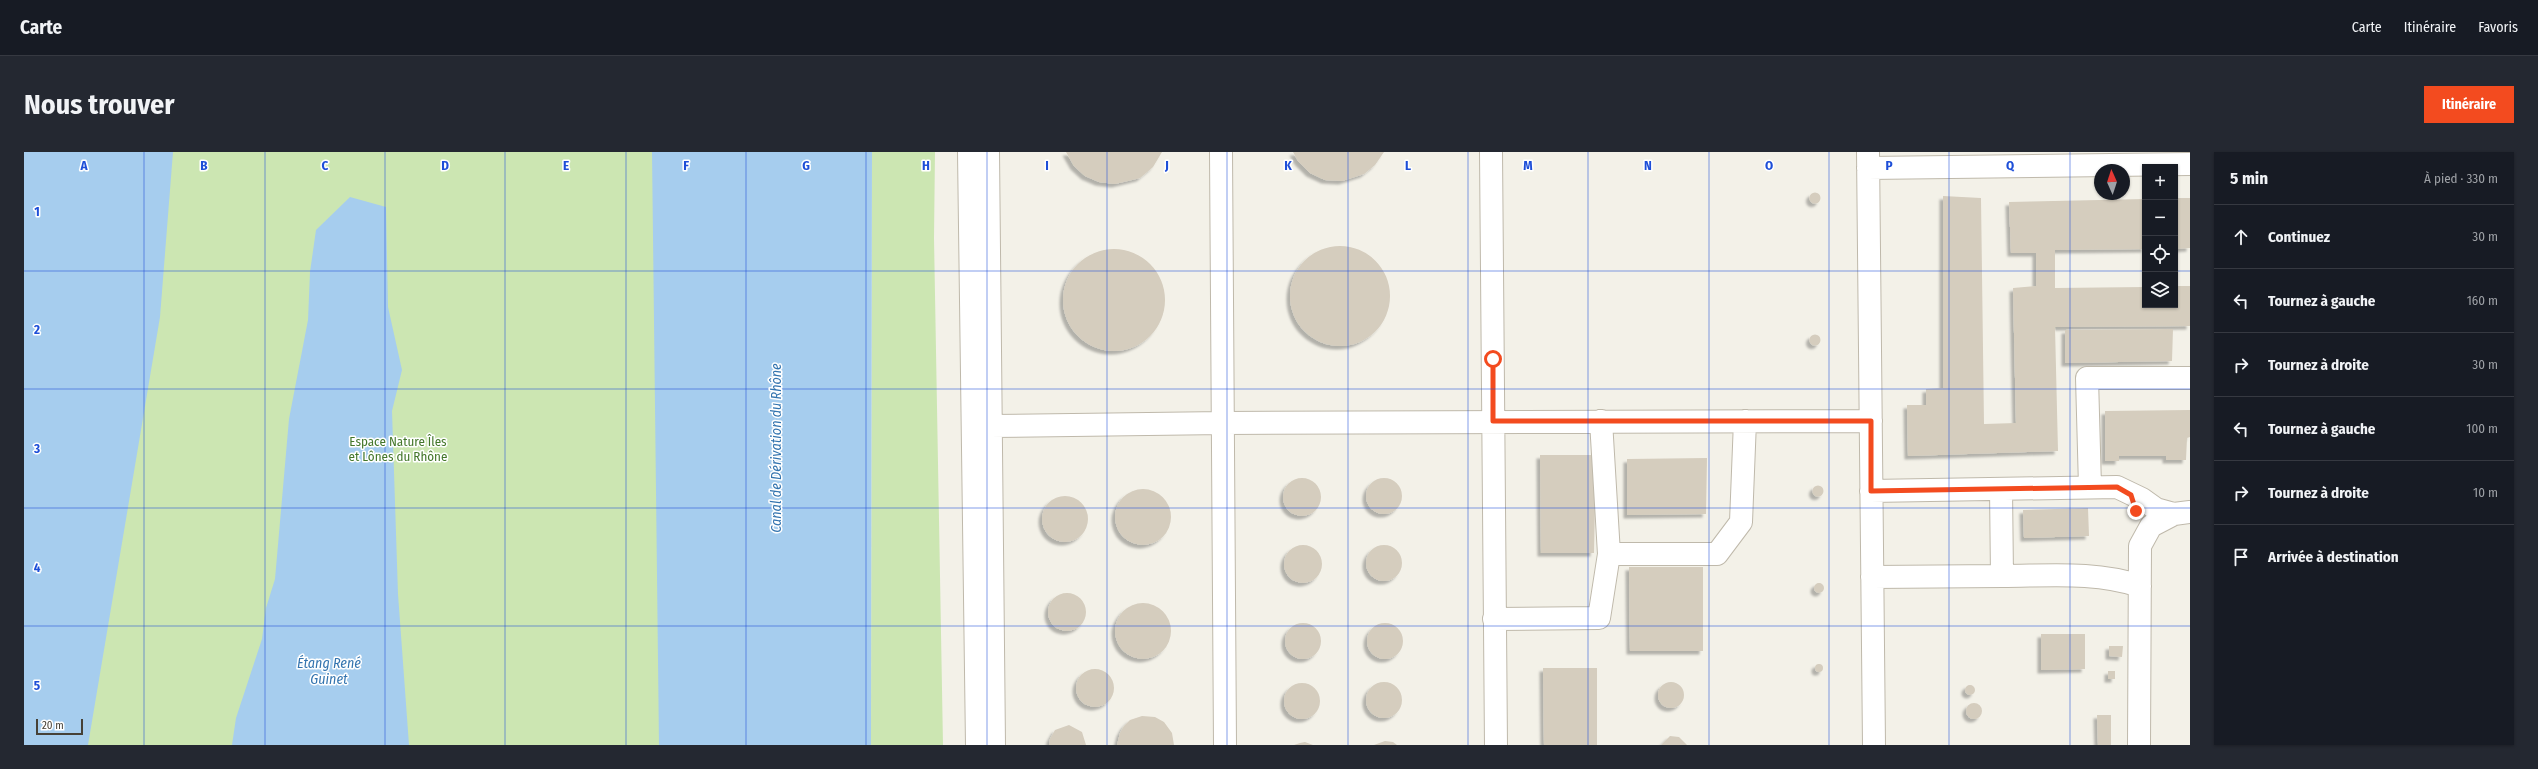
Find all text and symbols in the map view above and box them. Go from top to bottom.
text: Carte [20,16,62,39]
text: Carte [2352,19,2382,36]
text: Itinéraire [2404,19,2456,36]
text: Favoris [2478,19,2518,36]
button: Itinéraire [2424,86,2514,123]
text: Nous trouver [24,88,175,121]
text: A [79,158,88,173]
text: B [200,158,208,173]
text: C [322,158,329,173]
text: D [441,158,449,173]
text: E [563,158,569,173]
text: F [683,158,689,173]
text: G [802,158,810,173]
text: H [922,158,930,173]
text: I [1045,158,1049,173]
text: J [1164,158,1169,173]
text: K [1284,158,1292,173]
text: L [1405,158,1411,173]
text: M [1523,158,1533,173]
text: N [1644,158,1652,173]
text: O [1765,158,1773,173]
text: P [1885,158,1893,173]
text: Q [2006,158,2015,173]
north arrow [2094,164,2130,200]
map controls [2142,164,2178,308]
button: + [2142,164,2178,200]
text: 5 min [2230,168,2268,189]
text: À pied · 330 m [2424,171,2498,186]
button: − [2142,200,2178,236]
text: 1 [34,204,40,219]
icon: ahead [2230,226,2252,248]
text: Continuez [2268,228,2330,246]
text: 30 m [2472,229,2498,244]
button: locate [2142,236,2178,272]
button: layers [2142,272,2178,308]
icon: left [2230,290,2252,312]
text: Tournez à gauche [2268,292,2375,310]
text: 160 m [2467,293,2498,308]
text: 2 [33,322,40,337]
route start [1484,350,1502,368]
icon: right [2230,354,2252,376]
text: Tournez à droite [2268,356,2369,374]
text: 30 m [2472,357,2498,372]
water label: Canal de Dérivation du Rhône [768,363,785,533]
icon: left [2230,418,2252,440]
text: Tournez à gauche [2268,420,2375,438]
text: 100 m [2466,421,2498,436]
park label: Espace Nature Îles et Lônes du Rhône [349,434,447,464]
text: 3 [33,441,40,456]
icon: right [2230,482,2252,504]
text: Tournez à droite [2268,484,2369,502]
text: 10 m [2473,485,2498,500]
route end [2127,502,2145,520]
icon: arrive [2230,546,2252,568]
text: Arrivée à destination [2268,548,2399,566]
text: 4 [34,560,41,575]
water label: Étang René Guinet [297,654,361,688]
text: 5 [34,678,40,693]
scale bar [36,717,83,736]
text: 20 m [42,719,64,732]

